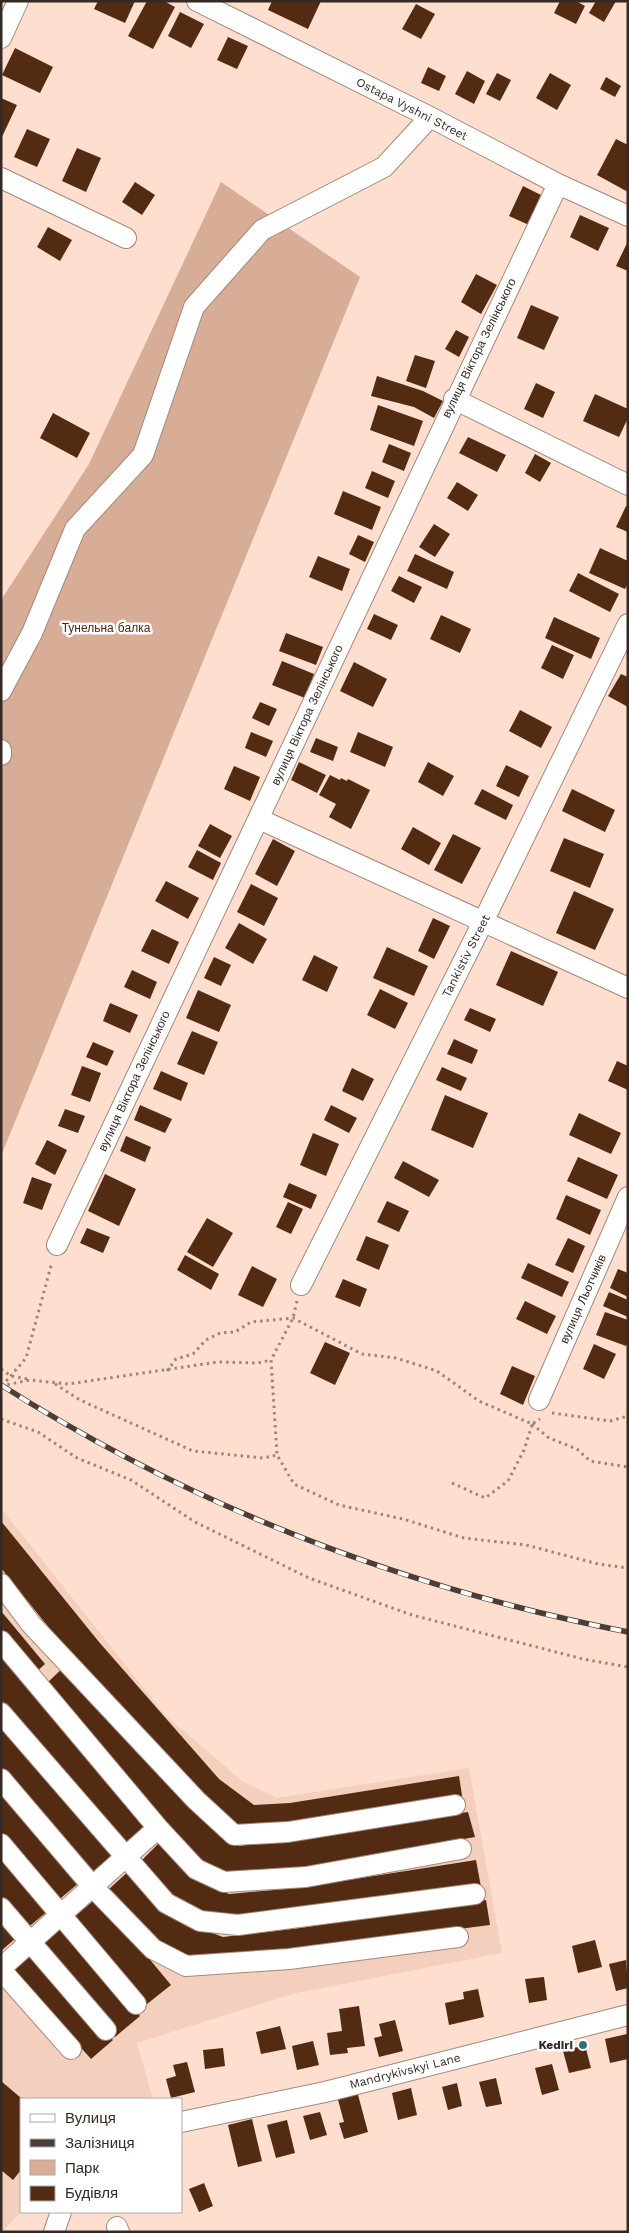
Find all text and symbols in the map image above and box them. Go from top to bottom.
street label: Ostapa Vyshni Street [354,75,470,143]
street label: вулиця Віктора Зелінського [439,276,519,420]
park label: Тунельна балка [62,621,151,635]
street label: вулиця Віктора Зелінського [268,642,346,788]
street label: Tankistiv Street [439,912,493,1000]
street label: вулиця Віктора Зелінського [95,1008,173,1154]
street label: вулиця Льотчиків [557,1252,609,1346]
place label: Kediri [539,2038,573,2052]
marker: Kediri [577,2039,589,2051]
street label: Mandrykivskyi Lane [348,2050,462,2092]
legend [20,2098,182,2213]
text: Вулиця [65,2109,116,2127]
text: Залізниця [65,2134,135,2152]
text: Парк [65,2159,99,2177]
text: Будівля [65,2184,118,2202]

